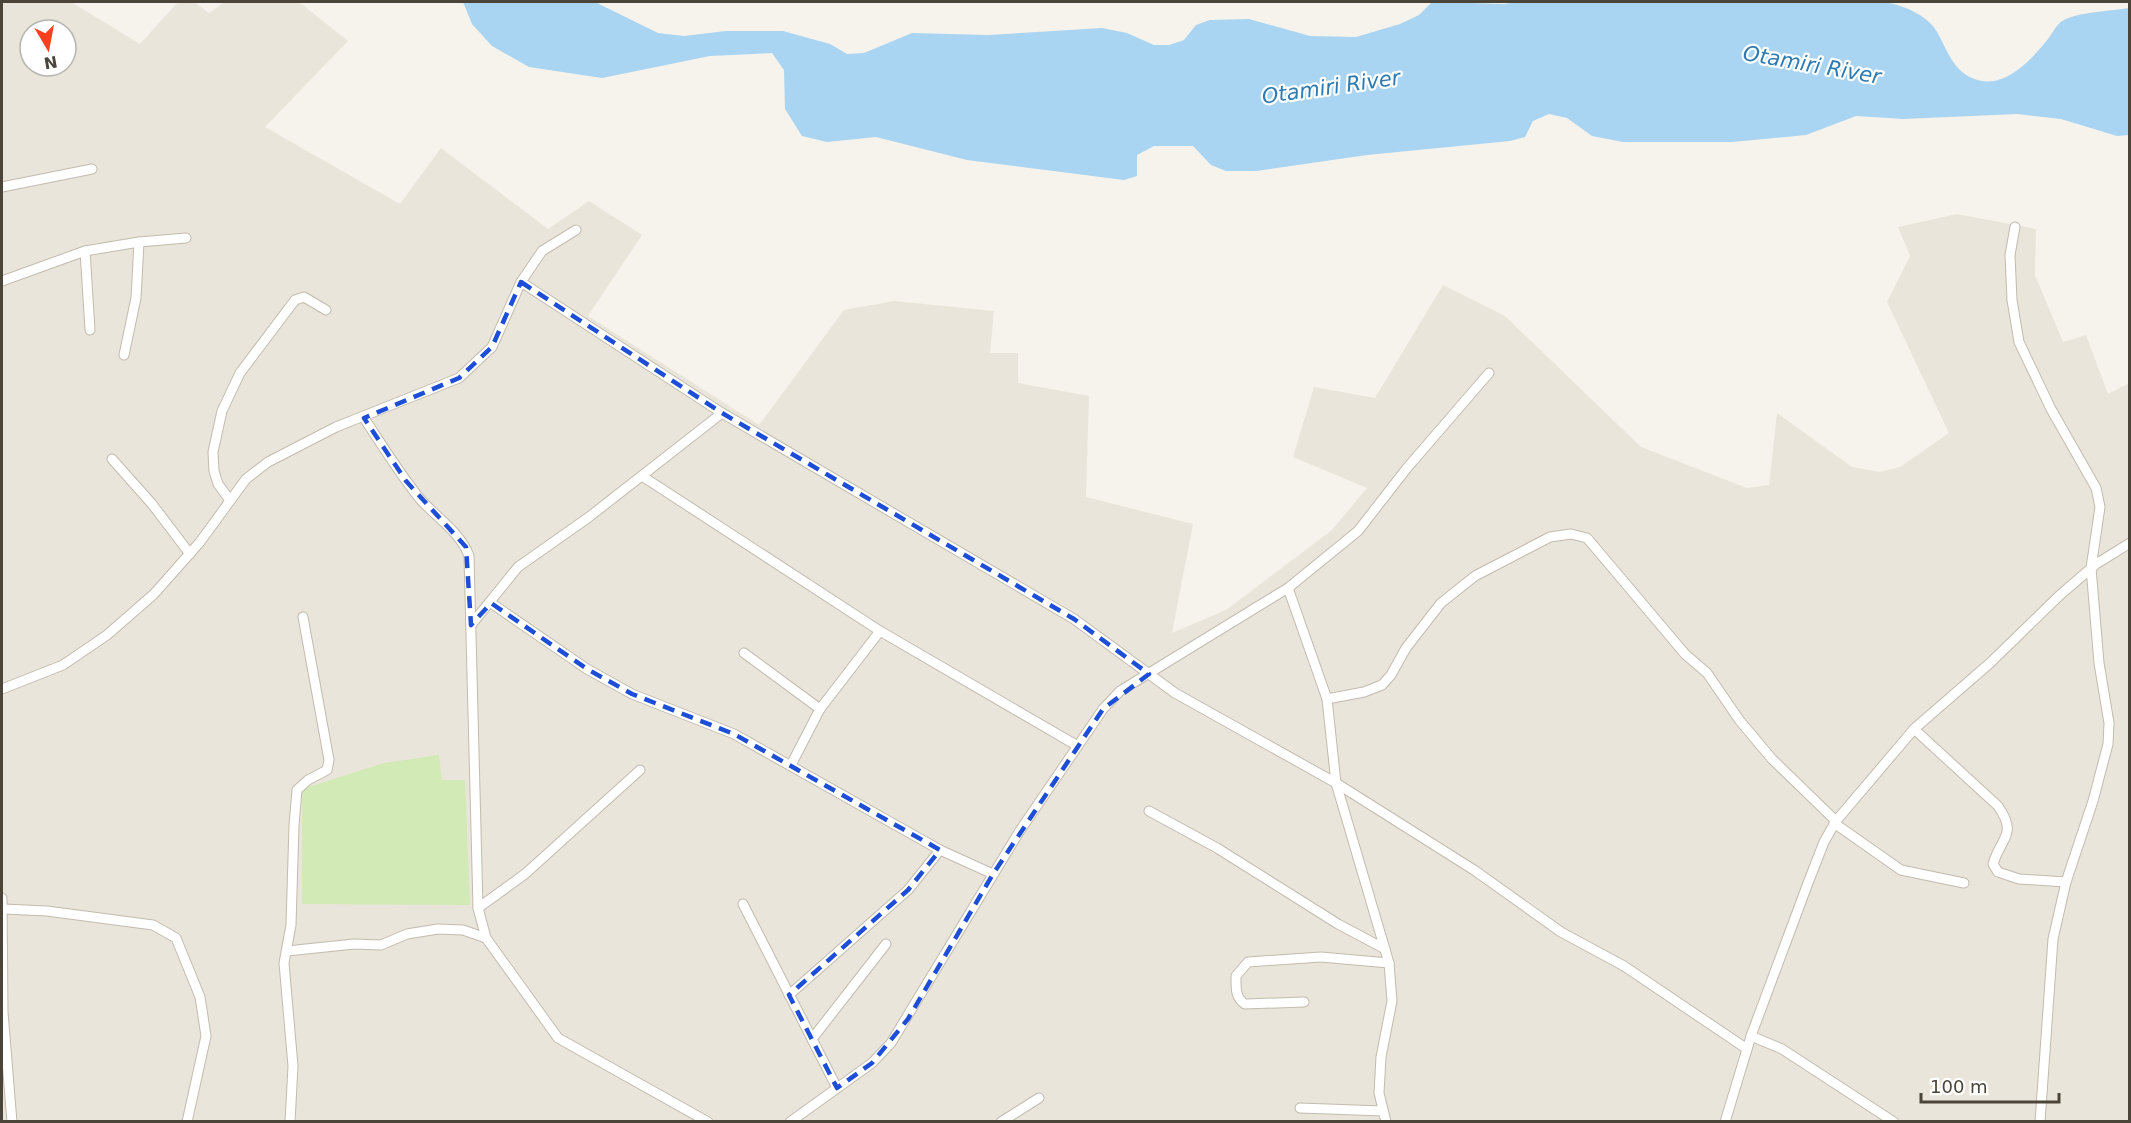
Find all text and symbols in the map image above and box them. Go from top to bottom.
north arrow [18,18,78,78]
water label: Otamiri River [1741,41,1884,89]
text: N [42,52,59,73]
water label: Otamiri River [1260,65,1403,109]
scale bar [1921,1066,2059,1104]
text: 100 m [1930,1076,1988,1097]

